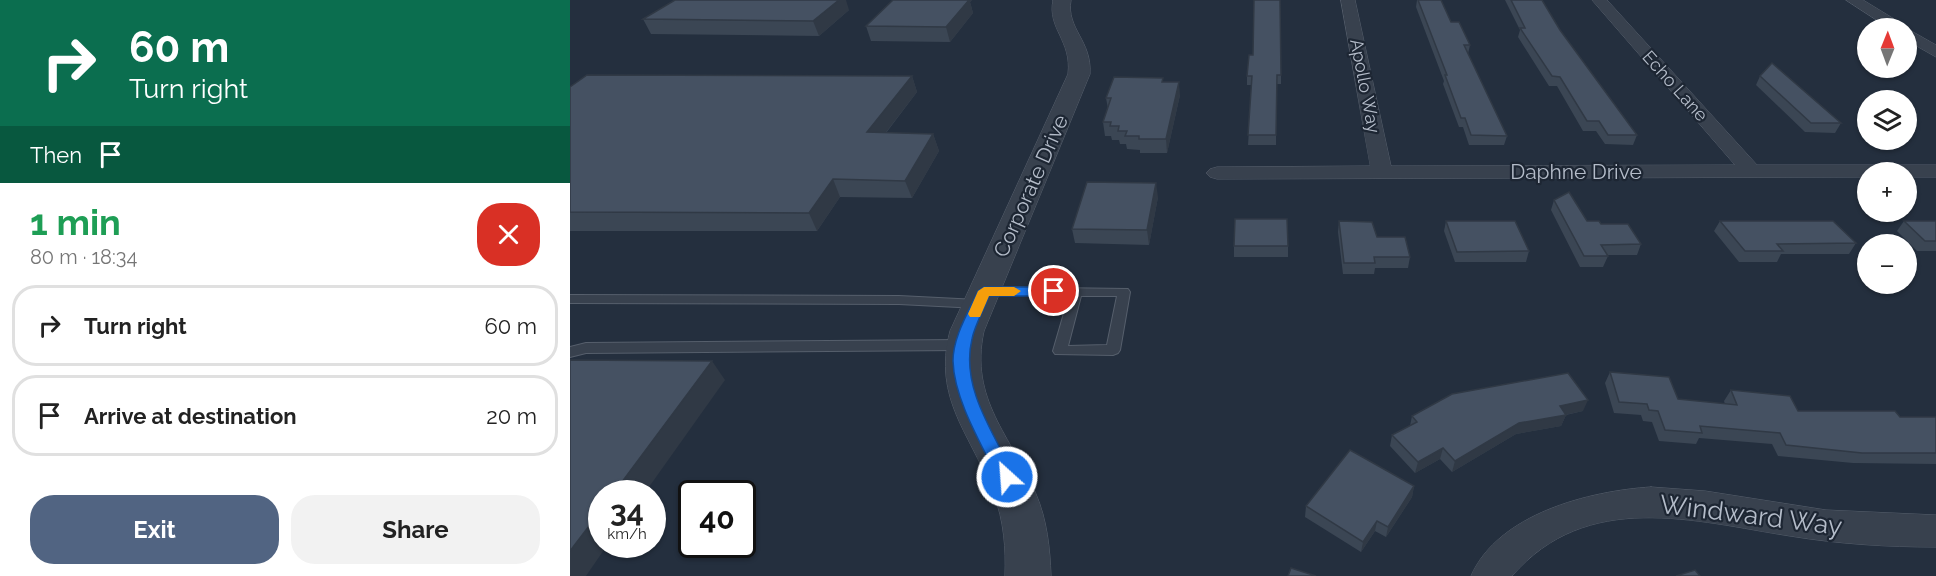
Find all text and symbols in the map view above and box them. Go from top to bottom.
north arrow [1857,18,1917,78]
map controls [1857,18,1917,294]
text: 60 m [129,23,229,72]
icon: right [30,24,108,102]
street label: Apollo Way [1346,37,1385,135]
street label: Echo Lane [1638,46,1713,126]
text: Turn right [129,73,248,104]
button: layers [1857,90,1917,150]
street label: Corporate Drive [988,111,1073,261]
icon: arrive [94,138,127,171]
text: Then [30,142,82,168]
street label: Daphne Drive [1510,159,1642,184]
button: + [1857,162,1917,222]
text: 1 min [30,201,121,243]
button: close [477,203,540,266]
button: − [1857,234,1917,294]
text: 80 m · 18:34 [30,245,137,269]
pin [1028,265,1079,316]
icon: arrive [1037,274,1070,307]
icon: right [33,309,66,342]
text: Turn right [84,313,187,339]
text: 60 m [484,313,537,339]
icon: arrive [33,399,66,432]
text: Arrive at destination [84,403,297,429]
text: 20 m [486,403,537,429]
position arrow [975,445,1039,509]
speed limit sign: 40 [678,480,756,558]
street label: Windward Way [1658,489,1844,541]
text: 34 [610,494,644,529]
button: Exit [30,495,279,564]
button: Share [291,495,540,564]
text: km/h [607,525,647,543]

